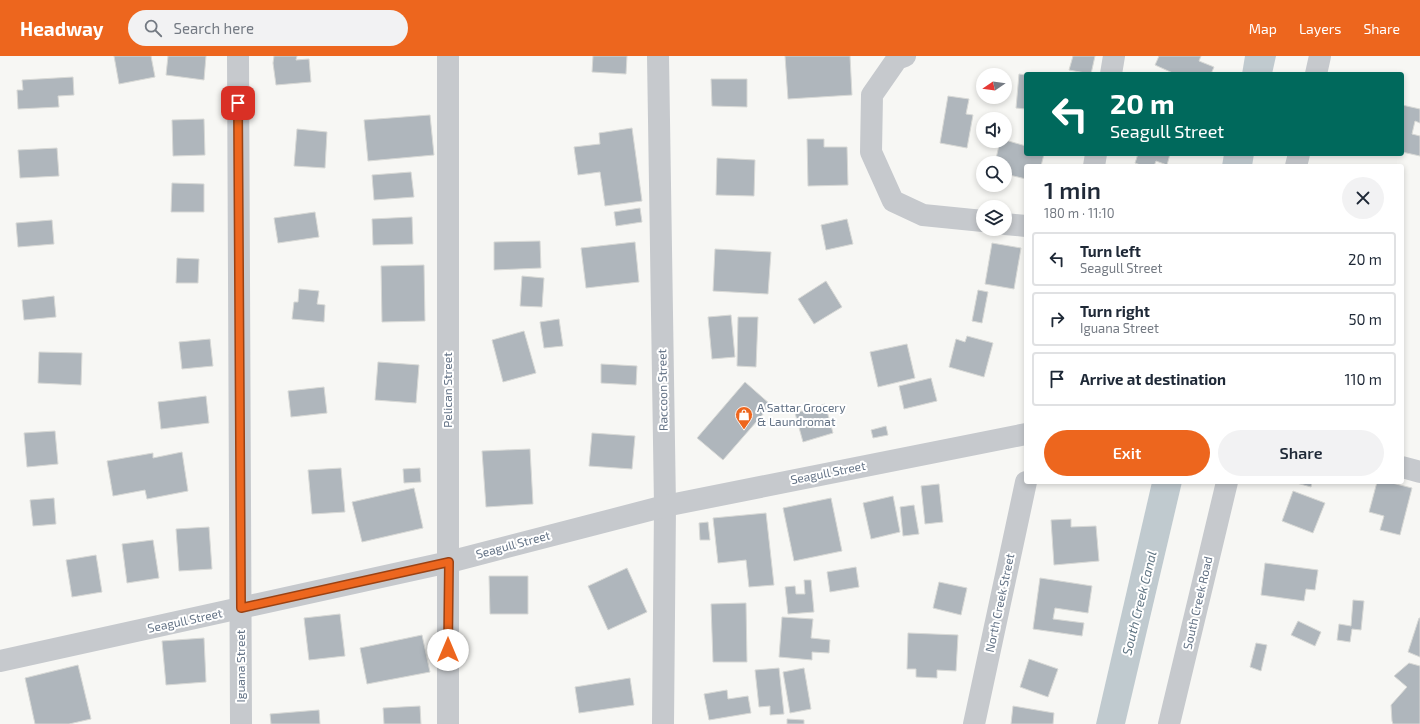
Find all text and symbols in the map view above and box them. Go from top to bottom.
search box [128,10,408,46]
text: Headway [20,17,104,40]
icon: search [142,17,164,39]
text: Search here [174,19,254,37]
text: Map [1249,20,1277,37]
text: Layers [1299,20,1341,37]
text: Share [1363,20,1400,37]
north arrow [976,68,1012,104]
map controls [976,68,1012,236]
pin [221,86,255,120]
text: 20 m [1110,86,1175,120]
icon: left [1044,88,1096,140]
icon: arrive [227,92,249,114]
button: sound [976,112,1012,148]
text: Seagull Street [1110,120,1224,142]
button: search [976,156,1012,192]
text: 1 min [1044,175,1101,204]
button: close [1342,177,1384,219]
button: layers [976,200,1012,236]
text: 180 m · 11:10 [1044,205,1115,221]
text: Turn left [1080,242,1141,260]
icon: left [1046,248,1068,270]
text: 20 m [1348,250,1382,268]
text: Seagull Street [1080,260,1163,276]
text: Turn right [1080,302,1150,320]
icon: right [1046,308,1068,330]
text: 50 m [1348,310,1382,328]
text: Iguana Street [1080,320,1159,336]
street label: Raccoon Street [654,348,670,431]
street label: Pelican Street [440,352,454,428]
icon: arrive [1046,368,1068,390]
text: Arrive at destination [1080,370,1226,388]
text: 110 m [1345,370,1382,388]
place label: A Sattar Grocery & Laundromat [757,400,846,428]
shop icon: A Sattar Grocery & Laundromat [734,405,754,430]
button: Exit [1044,430,1210,476]
button: Share [1218,430,1384,476]
street label: Seagull Street [789,458,867,486]
street label: Seagull Street [474,527,552,561]
water label: South Creek Canal [1118,549,1160,657]
street label: North Creek Street [982,552,1016,654]
street label: South Creek Road [1179,555,1215,651]
street label: Seagull Street [146,605,224,635]
street label: Iguana Street [233,629,247,702]
position arrow [427,629,469,671]

